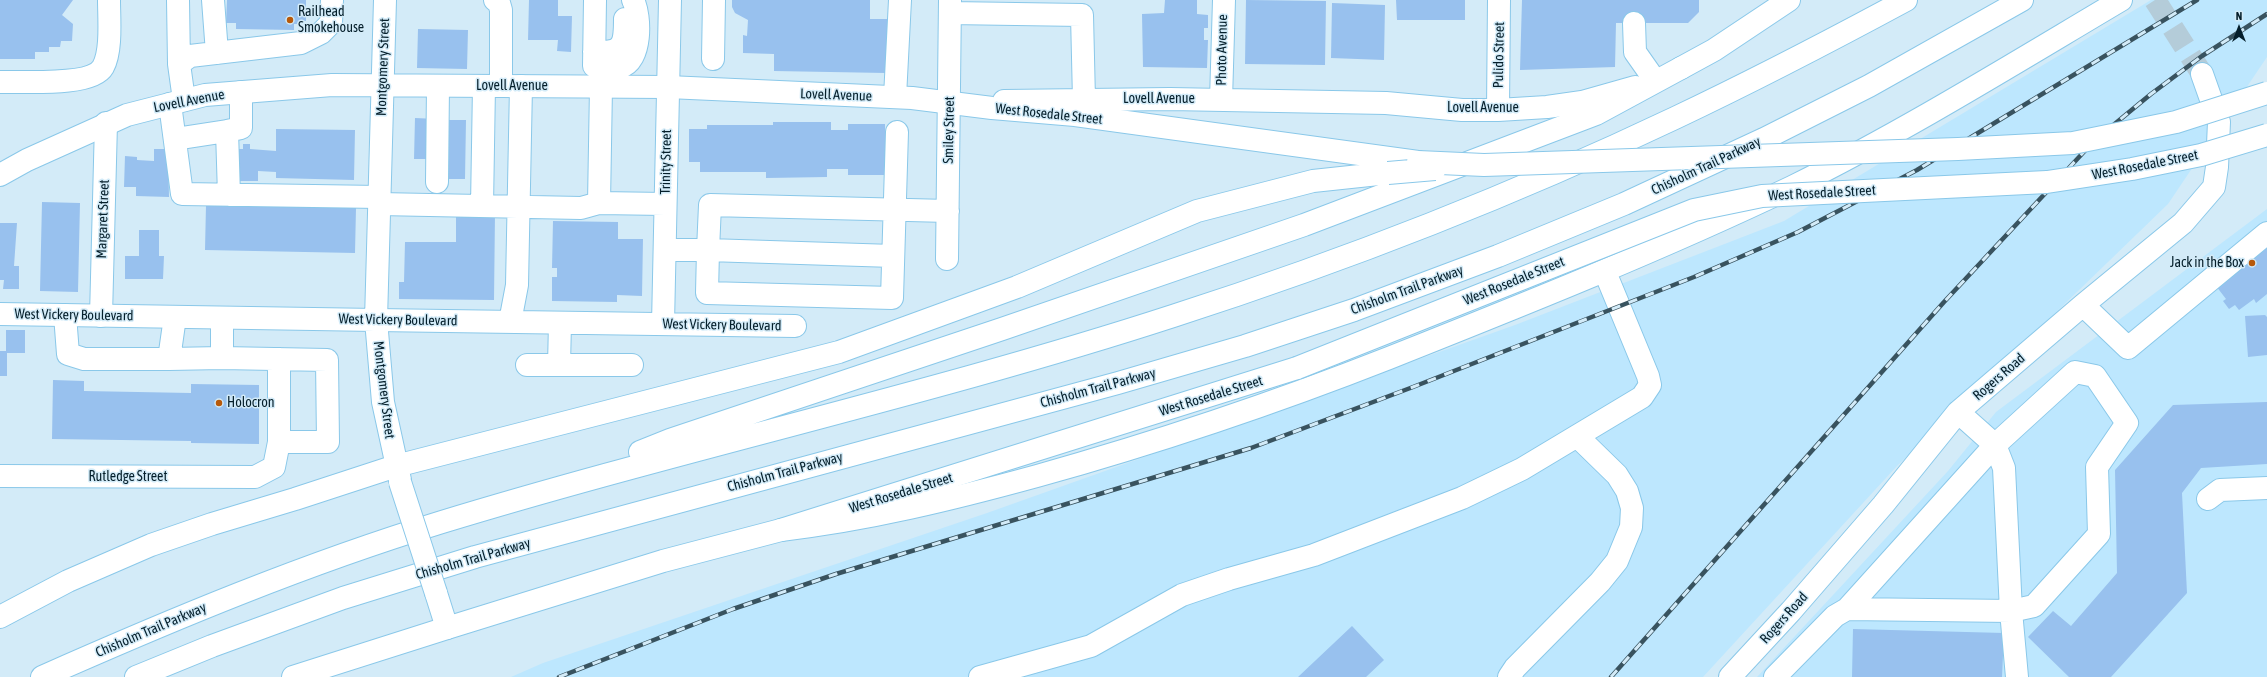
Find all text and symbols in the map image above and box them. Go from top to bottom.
place label: Railhead Smokehouse [298,4,364,36]
north arrow [2219,8,2259,48]
text: N [2236,10,2242,22]
street label: Photo Avenue [1213,14,1231,86]
marker: Railhead Smokehouse [285,15,295,25]
street label: Montgomery Street [373,18,393,116]
street label: Pulido Street [1490,22,1508,88]
street label: Lovell Avenue [476,78,548,94]
street label: Lovell Avenue [800,85,872,105]
street label: Lovell Avenue [152,86,226,116]
street label: Lovell Avenue [1123,91,1195,107]
street label: Smiley Street [940,96,958,164]
street label: West Rosedale Street [995,100,1103,128]
street label: Lovell Avenue [1447,100,1519,116]
street label: Trinity Street [657,129,675,195]
street label: Chisholm Trail Parkway [1649,133,1763,199]
street label: West Rosedale Street [2091,146,2199,184]
street label: Margaret Street [93,179,113,259]
street label: West Rosedale Street [1768,182,1876,204]
street label: West Rosedale Street [1461,253,1567,309]
place label: Jack in the Box [2170,255,2244,271]
marker: Jack in the Box [2247,258,2257,268]
street label: Chisholm Trail Parkway [1348,262,1466,318]
street label: West Vickery Boulevard [14,306,134,324]
street label: West Vickery Boulevard [338,311,458,329]
street label: West Vickery Boulevard [662,316,782,334]
street label: Montgomery Street [370,340,398,440]
street label: Rogers Road [1970,350,2028,404]
street label: Chisholm Trail Parkway [1038,365,1158,411]
street label: West Rosedale Street [1157,372,1265,420]
place label: Holocron [227,395,275,411]
marker: Holocron [214,398,224,408]
street label: Chisholm Trail Parkway [725,449,845,495]
street label: Rutledge Street [88,469,168,485]
street label: West Rosedale Street [847,469,955,517]
street label: Chisholm Trail Parkway [414,535,532,583]
street label: Rogers Road [1757,589,1811,647]
street label: Chisholm Trail Parkway [93,599,209,661]

